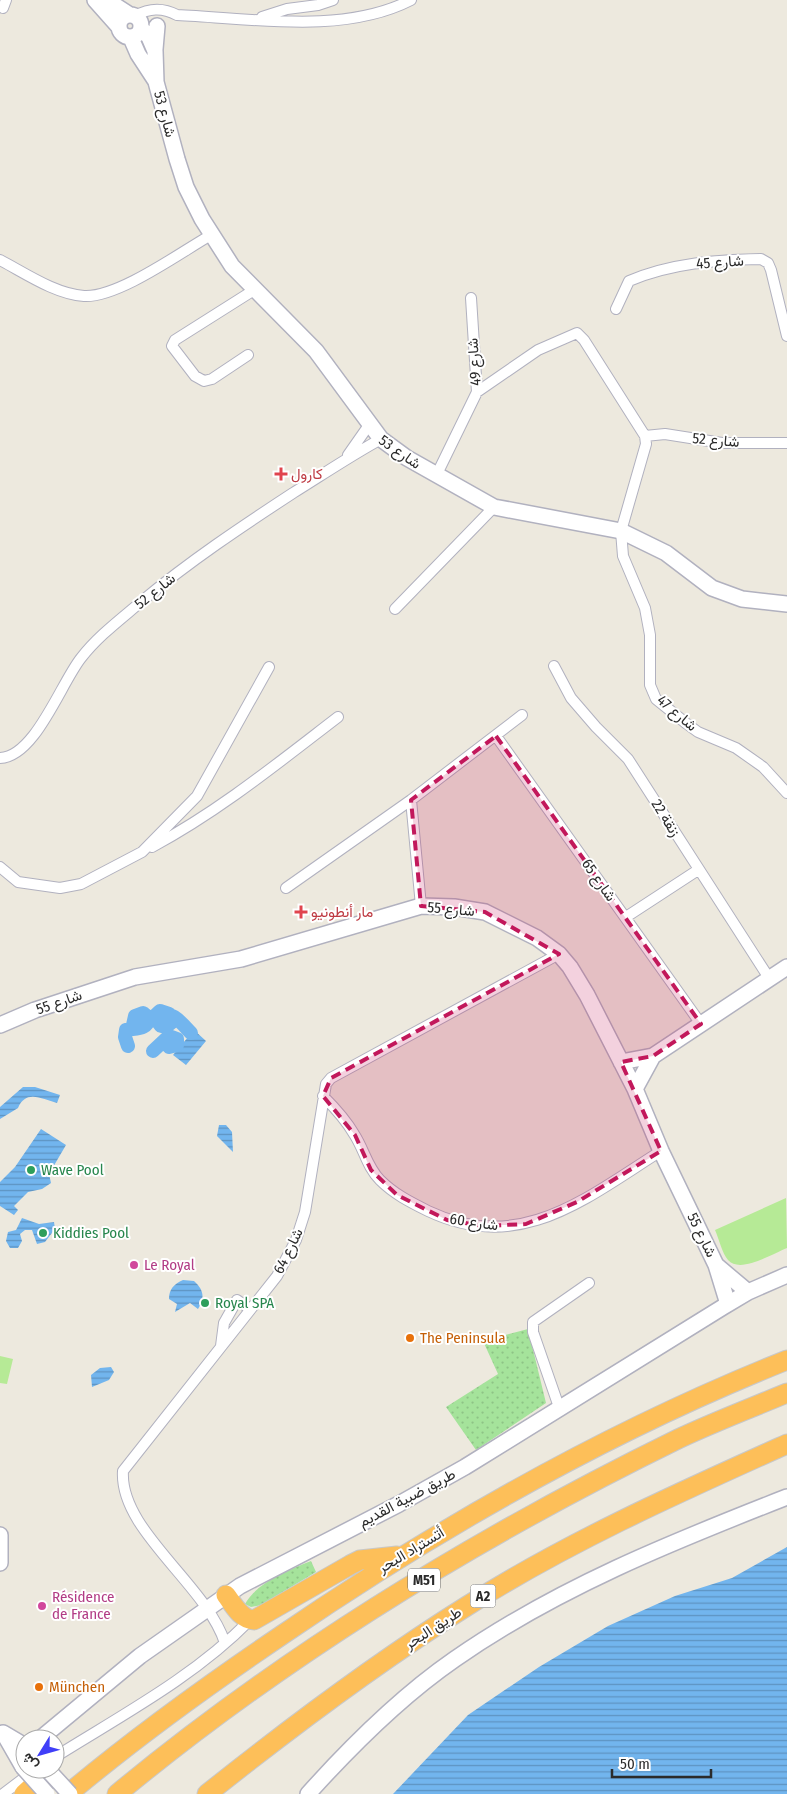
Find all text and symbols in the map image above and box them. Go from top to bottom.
street label: شارع 53 [148,89,180,140]
street label: شارع 45 [696,251,745,275]
street label: شارع 49 [463,337,487,387]
street label: شارع 52 [692,429,740,453]
street label: شارع 53 [374,431,425,475]
place label: كارول [291,465,323,483]
marker: كارول [275,468,287,480]
street label: شارع 52 [131,569,180,614]
street label: شارع 47 [652,691,701,737]
street label: زنقة 22 [648,796,684,840]
street label: شارع 65 [576,855,620,906]
street label: شارع 55 [426,898,476,922]
place label: مار أنطونيو [311,903,373,921]
marker: مار أنطونيو [295,906,307,918]
street label: شارع 55 [34,986,85,1020]
place label: Wave Pool [41,1161,104,1179]
marker: Wave Pool [25,1164,37,1176]
street label: شارع 60 [448,1210,500,1236]
street label: شارع 55 [682,1210,721,1261]
place label: Kiddies Pool [53,1224,129,1242]
street label: شارع 64 [269,1225,309,1278]
marker: Kiddies Pool [37,1227,49,1239]
place label: Le Royal [144,1256,195,1274]
marker: Le Royal [128,1259,140,1271]
place label: Royal SPA [215,1294,274,1312]
marker: Royal SPA [199,1297,211,1309]
place label: The Peninsula [420,1329,506,1347]
marker: The Peninsula [404,1332,416,1344]
street label: طريق ضبية القديم [355,1465,459,1532]
street label: أتستراد البحر [374,1523,448,1577]
road number: M51 [408,1568,440,1592]
road number: A2 [470,1584,496,1608]
place label: Résidence de France [52,1588,114,1623]
marker: Résidence de France [36,1600,48,1612]
street label: طريق البحر [400,1603,466,1654]
place label: München [49,1678,105,1696]
marker: München [33,1681,45,1693]
north arrow [15,1729,65,1779]
scale bar [612,1746,711,1778]
text: ش [18,1750,42,1773]
text: 50 m [620,1755,650,1773]

